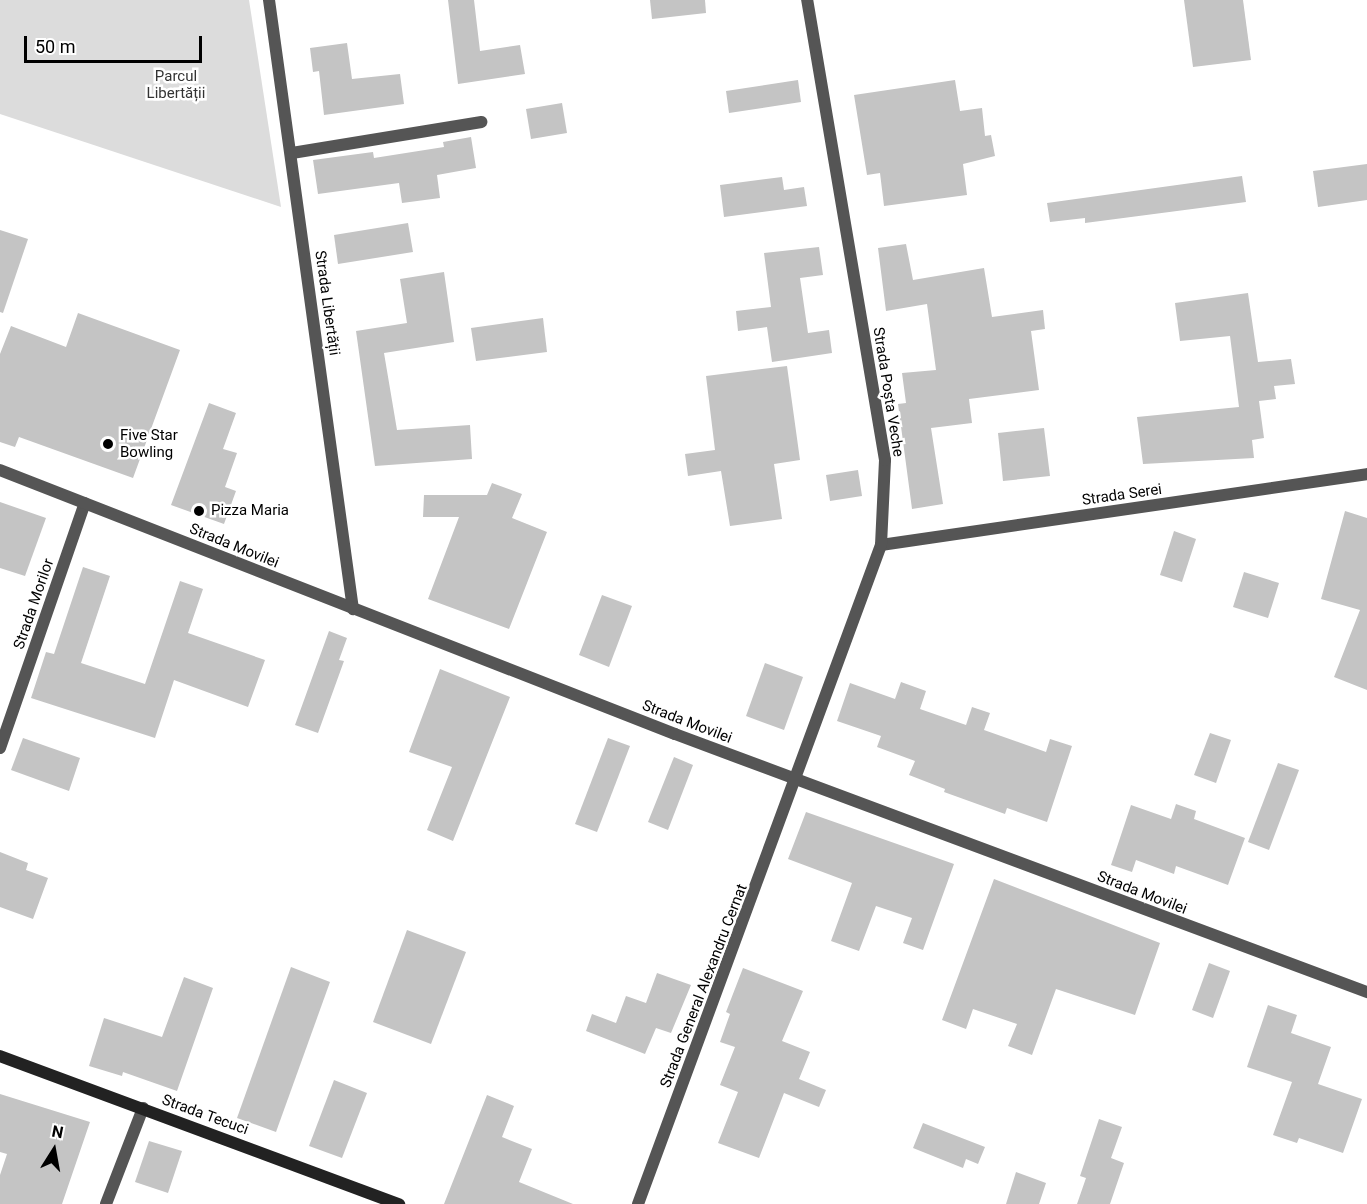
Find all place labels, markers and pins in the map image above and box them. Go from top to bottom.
place label: Five Star Bowling [120,426,178,461]
marker: Five Star Bowling [101,437,115,451]
place label: Pizza Maria [211,502,289,520]
marker: Pizza Maria [192,504,206,518]

